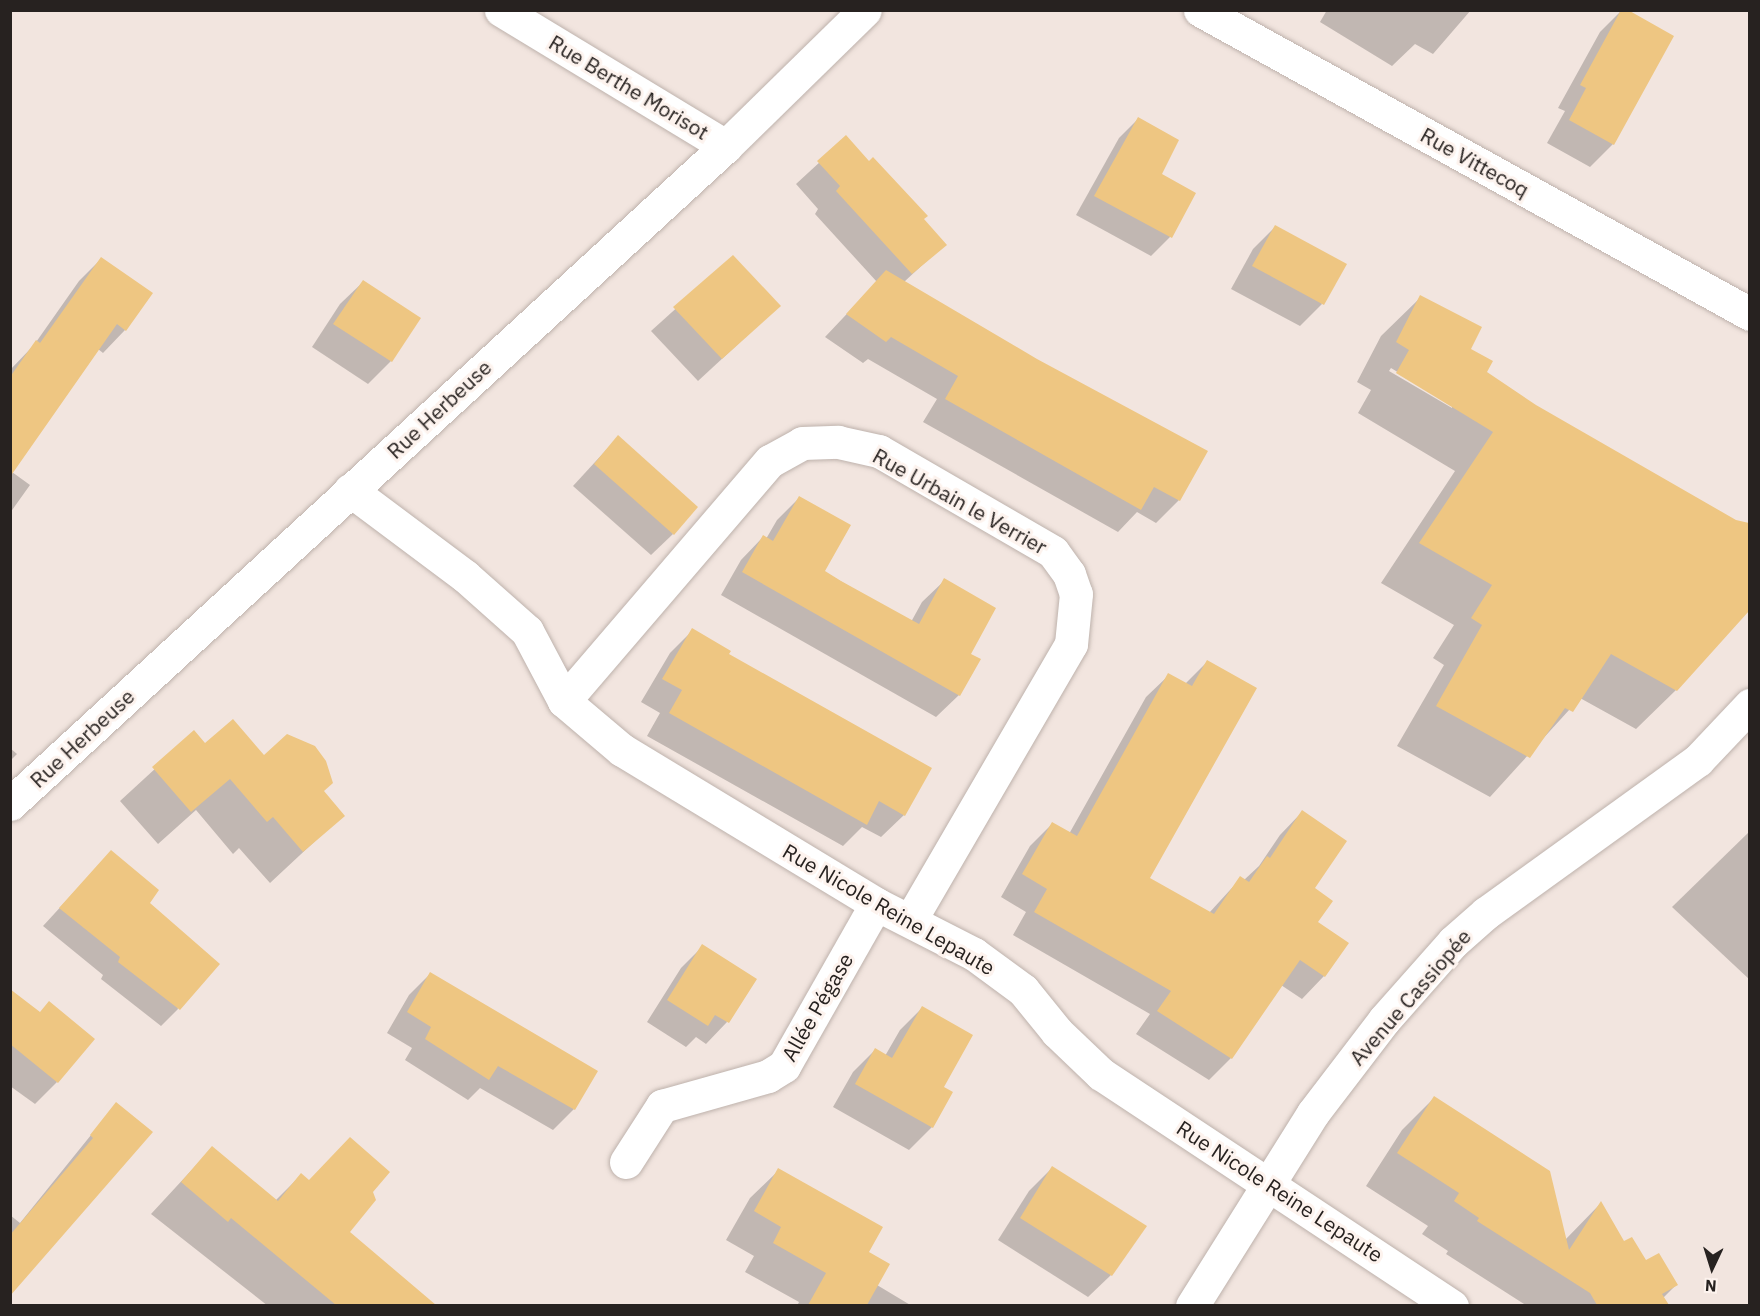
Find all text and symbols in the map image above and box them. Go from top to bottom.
street label: Rue Berthe Morisot [545,29,713,145]
street label: Rue Vittecoq [1416,122,1534,202]
street label: Rue Herbeuse [382,354,496,464]
street label: Rue Urbain le Verrier [869,443,1051,559]
street label: Rue Herbeuse [25,683,139,793]
street label: Rue Nicole Reine Lepaute [779,838,999,980]
street label: Avenue Cassiopée [1344,924,1476,1070]
street label: Allée Pégase [776,948,858,1066]
street label: Rue Nicole Reine Lepaute [1172,1115,1388,1267]
north arrow [1682,1238,1742,1298]
text: N [1704,1276,1717,1296]

